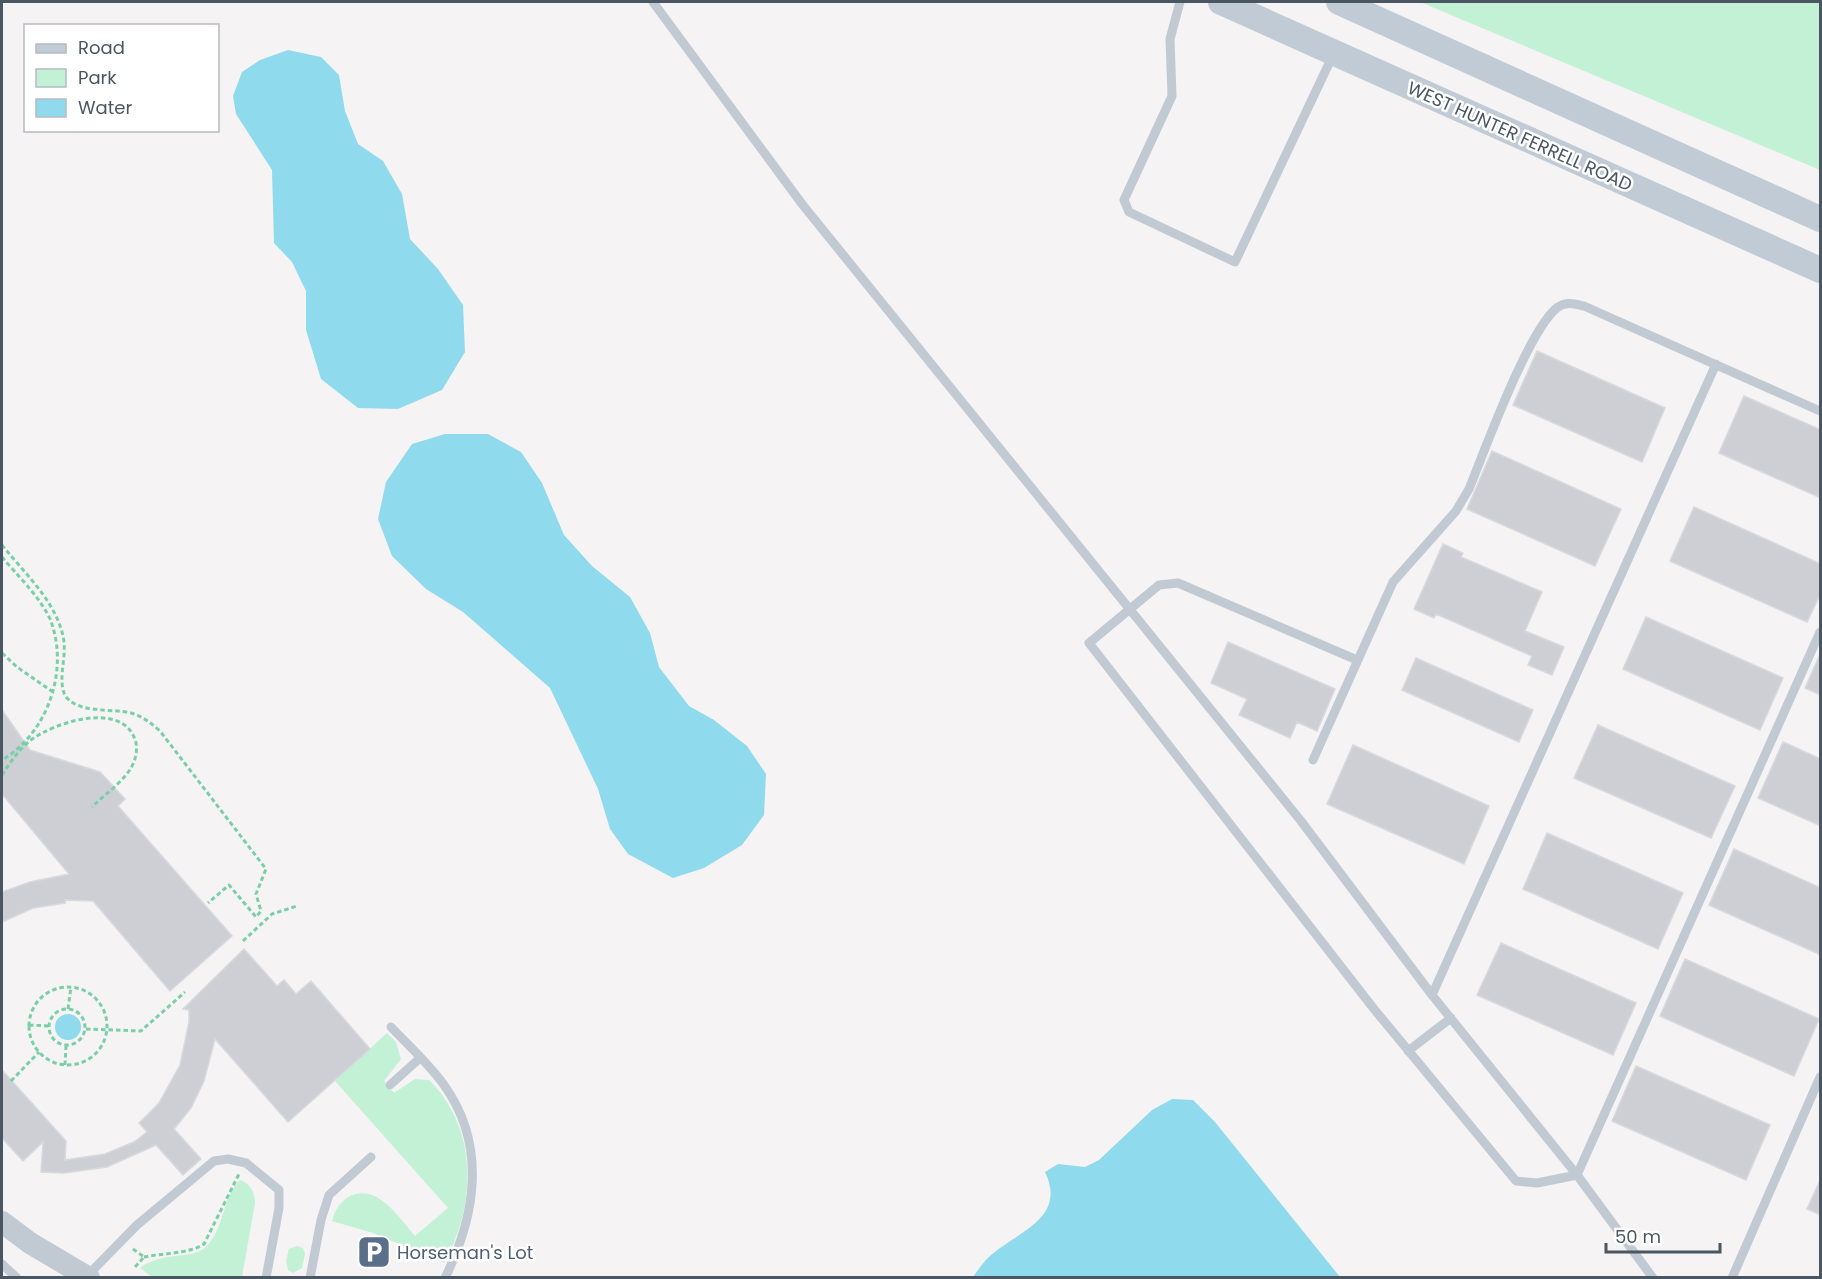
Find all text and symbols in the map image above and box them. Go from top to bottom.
legend [24,24,219,132]
text: Road [78,35,125,60]
text: Park [78,65,117,90]
street label: WEST HUNTER FERRELL ROAD [1404,75,1636,197]
text: Water [78,95,132,120]
scale bar [1606,1216,1720,1254]
text: 50 m [1615,1224,1661,1249]
parking icon: Horseman's Lot [356,1234,392,1270]
place label: Horseman's Lot [397,1240,533,1265]

